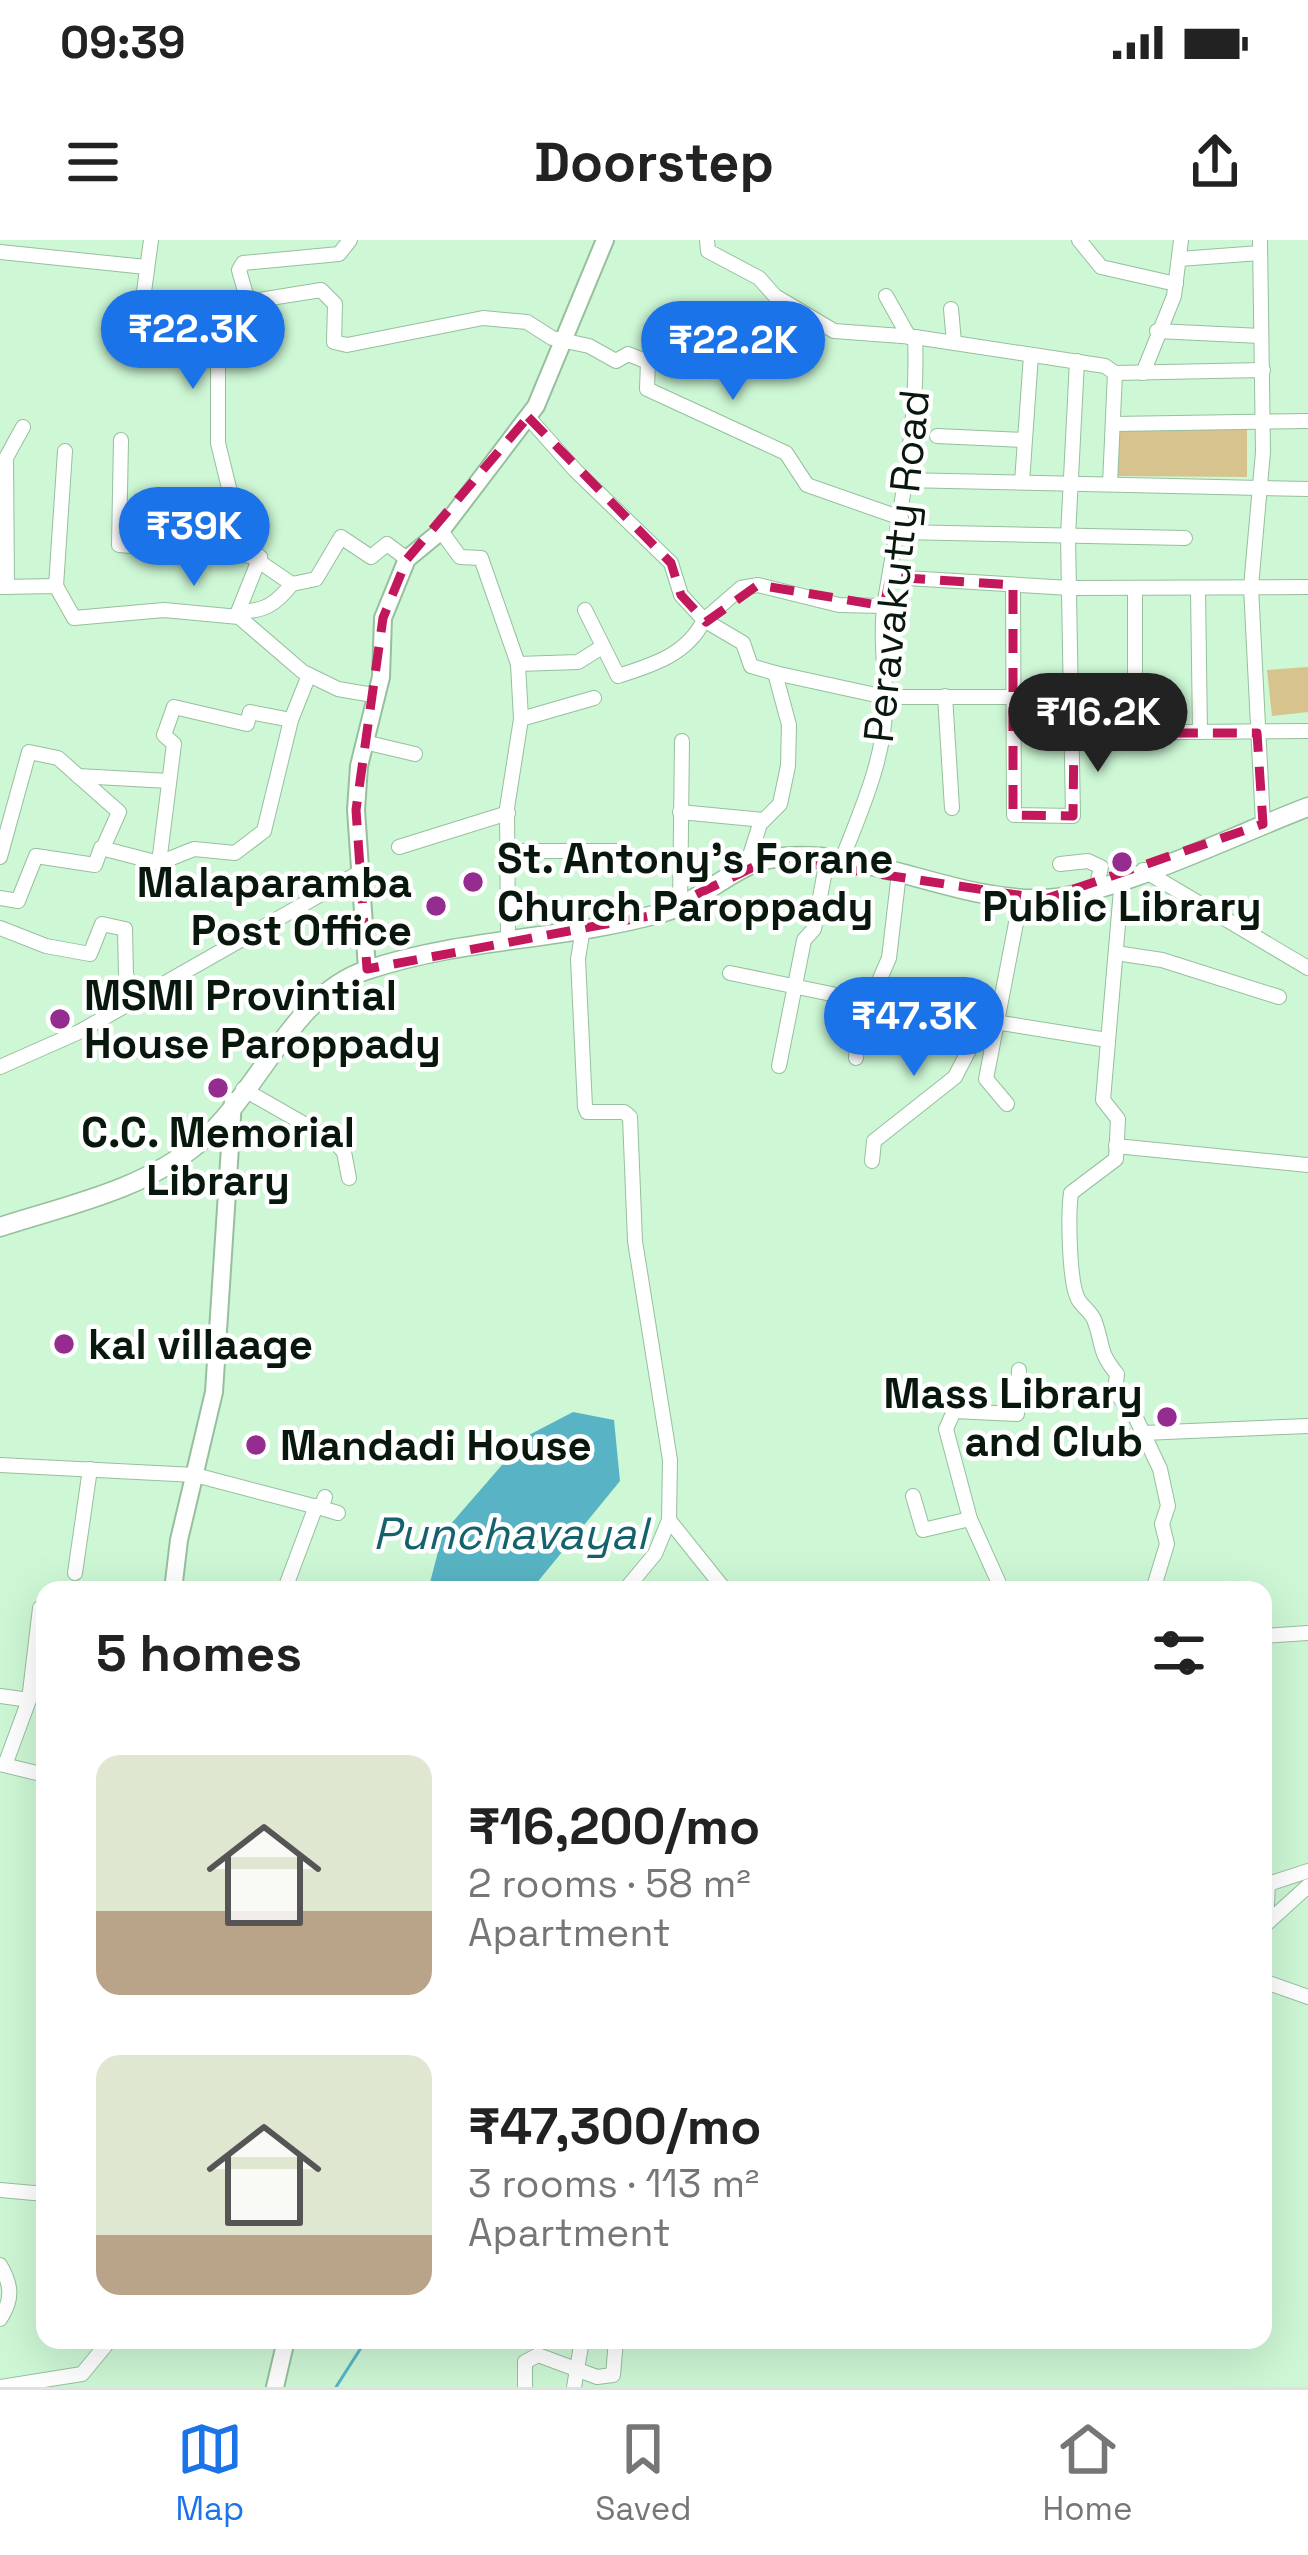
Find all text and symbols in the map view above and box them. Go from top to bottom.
text: 09:39 [60,14,186,71]
text: Doorstep [534,128,774,197]
icon: menu [60,129,126,195]
icon: share [1182,129,1248,195]
pin: ₹22.3K [95,290,291,392]
pin: ₹22.2K [635,301,831,403]
text: ₹22.3K [128,304,258,353]
text: ₹22.2K [668,315,798,364]
street label: Peravakutty Road [852,387,941,745]
pin: ₹39K [123,487,265,589]
text: ₹39K [146,501,242,550]
pin: ₹16.2K [1000,673,1196,775]
text: ₹16.2K [1035,687,1161,736]
place label: St. Antony's Forane Church Paroppady [497,832,894,933]
marker: Public Library [1109,849,1135,875]
place label: Malaparamba Post Office [137,856,412,957]
marker: St. Antony's Forane Church Paroppady [460,869,486,895]
place label: Public Library [982,880,1262,933]
marker: Malaparamba Post Office [423,893,449,919]
place label: MSMI Provintial House Paroppady [84,969,441,1070]
pin: ₹47.3K [816,977,1012,1079]
text: ₹47.3K [851,991,977,1040]
marker: MSMI Provintial House Paroppady [47,1006,73,1032]
marker: C.C. Memorial Library [205,1075,231,1101]
place label: C.C. Memorial Library [81,1106,355,1207]
place label: kal villaage [88,1318,313,1371]
marker: kal villaage [51,1331,77,1357]
place label: Mass Library and Club [884,1367,1143,1468]
marker: Mass Library and Club [1154,1404,1180,1430]
place label: Mandadi House [280,1419,592,1472]
marker: Mandadi House [243,1432,269,1458]
water label: Punchavayal [373,1505,652,1562]
icon: filters [1146,1620,1212,1686]
text: 5 homes [96,1621,302,1686]
text: ₹16,200/mo [468,1794,760,1859]
icon: home [192,1803,336,1947]
text: 2 rooms · 58 m² [468,1859,751,1908]
text: Apartment [468,1908,671,1957]
text: ₹47,300/mo [468,2094,761,2159]
icon: home [192,2103,336,2247]
text: 3 rooms · 113 m² [468,2159,759,2208]
text: Apartment [468,2208,671,2257]
tab: Map [176,2416,244,2530]
tab: Saved [595,2416,692,2530]
tab: Home [1043,2416,1132,2530]

